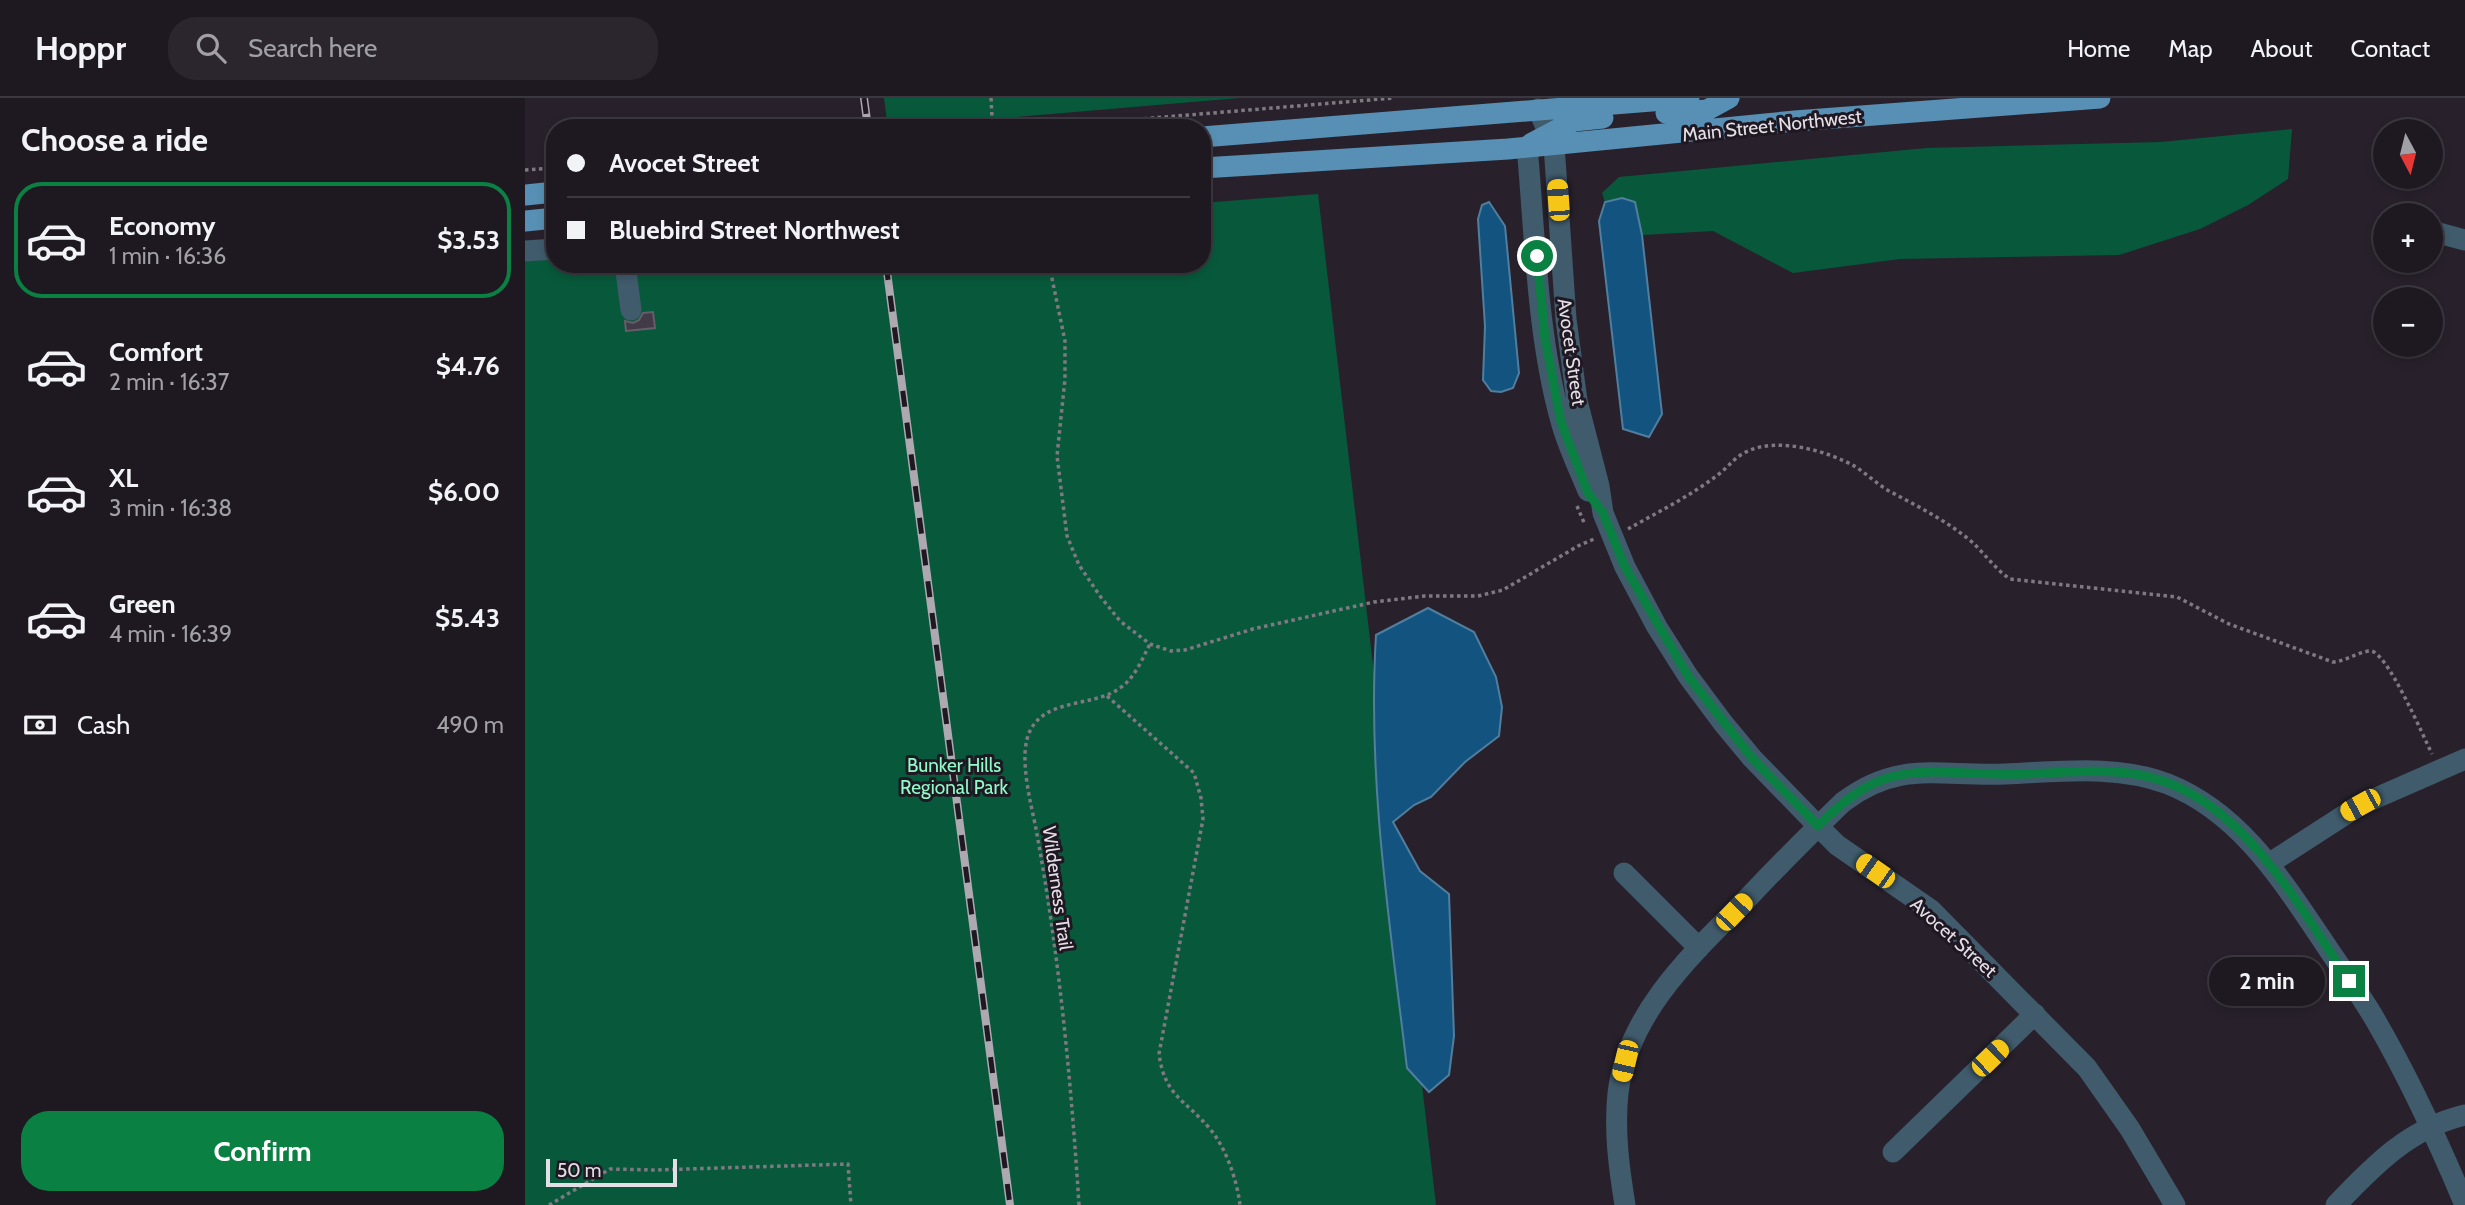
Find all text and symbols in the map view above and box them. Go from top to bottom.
search box [168,17,658,80]
text: Hoppr [35,28,126,68]
icon: search [192,29,230,67]
text: Search here [248,32,377,64]
text: Home [2067,34,2130,63]
text: Map [2168,34,2213,63]
text: About [2251,34,2313,63]
text: Contact [2351,34,2430,63]
street label: Main Street Northwest [1681,105,1863,146]
north arrow [2373,119,2443,189]
map controls [2373,119,2443,357]
text: Choose a ride [21,120,208,159]
text: Avocet Street [609,147,760,179]
car [1547,178,1570,222]
button: + [2373,203,2443,273]
icon: car [25,209,88,272]
text: Economy [109,210,215,242]
text: Bluebird Street Northwest [609,214,900,246]
text: $3.53 [437,224,500,256]
route start [1521,240,1553,272]
text: 1 min · 16:36 [109,242,226,270]
button: − [2373,287,2443,357]
street label: Avocet Street [1553,297,1591,408]
icon: car [25,335,88,398]
text: Comfort [109,336,203,368]
text: $4.76 [436,350,500,382]
text: 2 min · 16:37 [109,368,229,396]
icon: car [25,461,88,524]
text: XL [109,462,138,494]
text: $6.00 [428,476,500,508]
text: 3 min · 16:38 [109,494,232,522]
icon: car [25,587,88,650]
text: Green [109,588,176,620]
text: $5.43 [435,602,500,634]
text: 4 min · 16:39 [109,620,232,648]
icon: cash [21,706,59,744]
text: Cash [77,709,130,741]
text: 490 m [436,711,504,739]
park label: Bunker Hills Regional Park [900,754,1008,799]
car [2337,786,2384,824]
street label: Wilderness Trail [1037,825,1078,952]
car [1852,850,1899,892]
car [1712,890,1757,934]
street label: Avocet Street [1906,893,2002,983]
callout: 2 min [2209,956,2325,1006]
route end [2333,965,2365,997]
text: 2 min [2239,967,2295,995]
car [1968,1036,2013,1080]
car [1611,1038,1640,1084]
button: Confirm [21,1111,504,1191]
scale bar [546,1156,677,1188]
text: 50 m [557,1159,601,1182]

